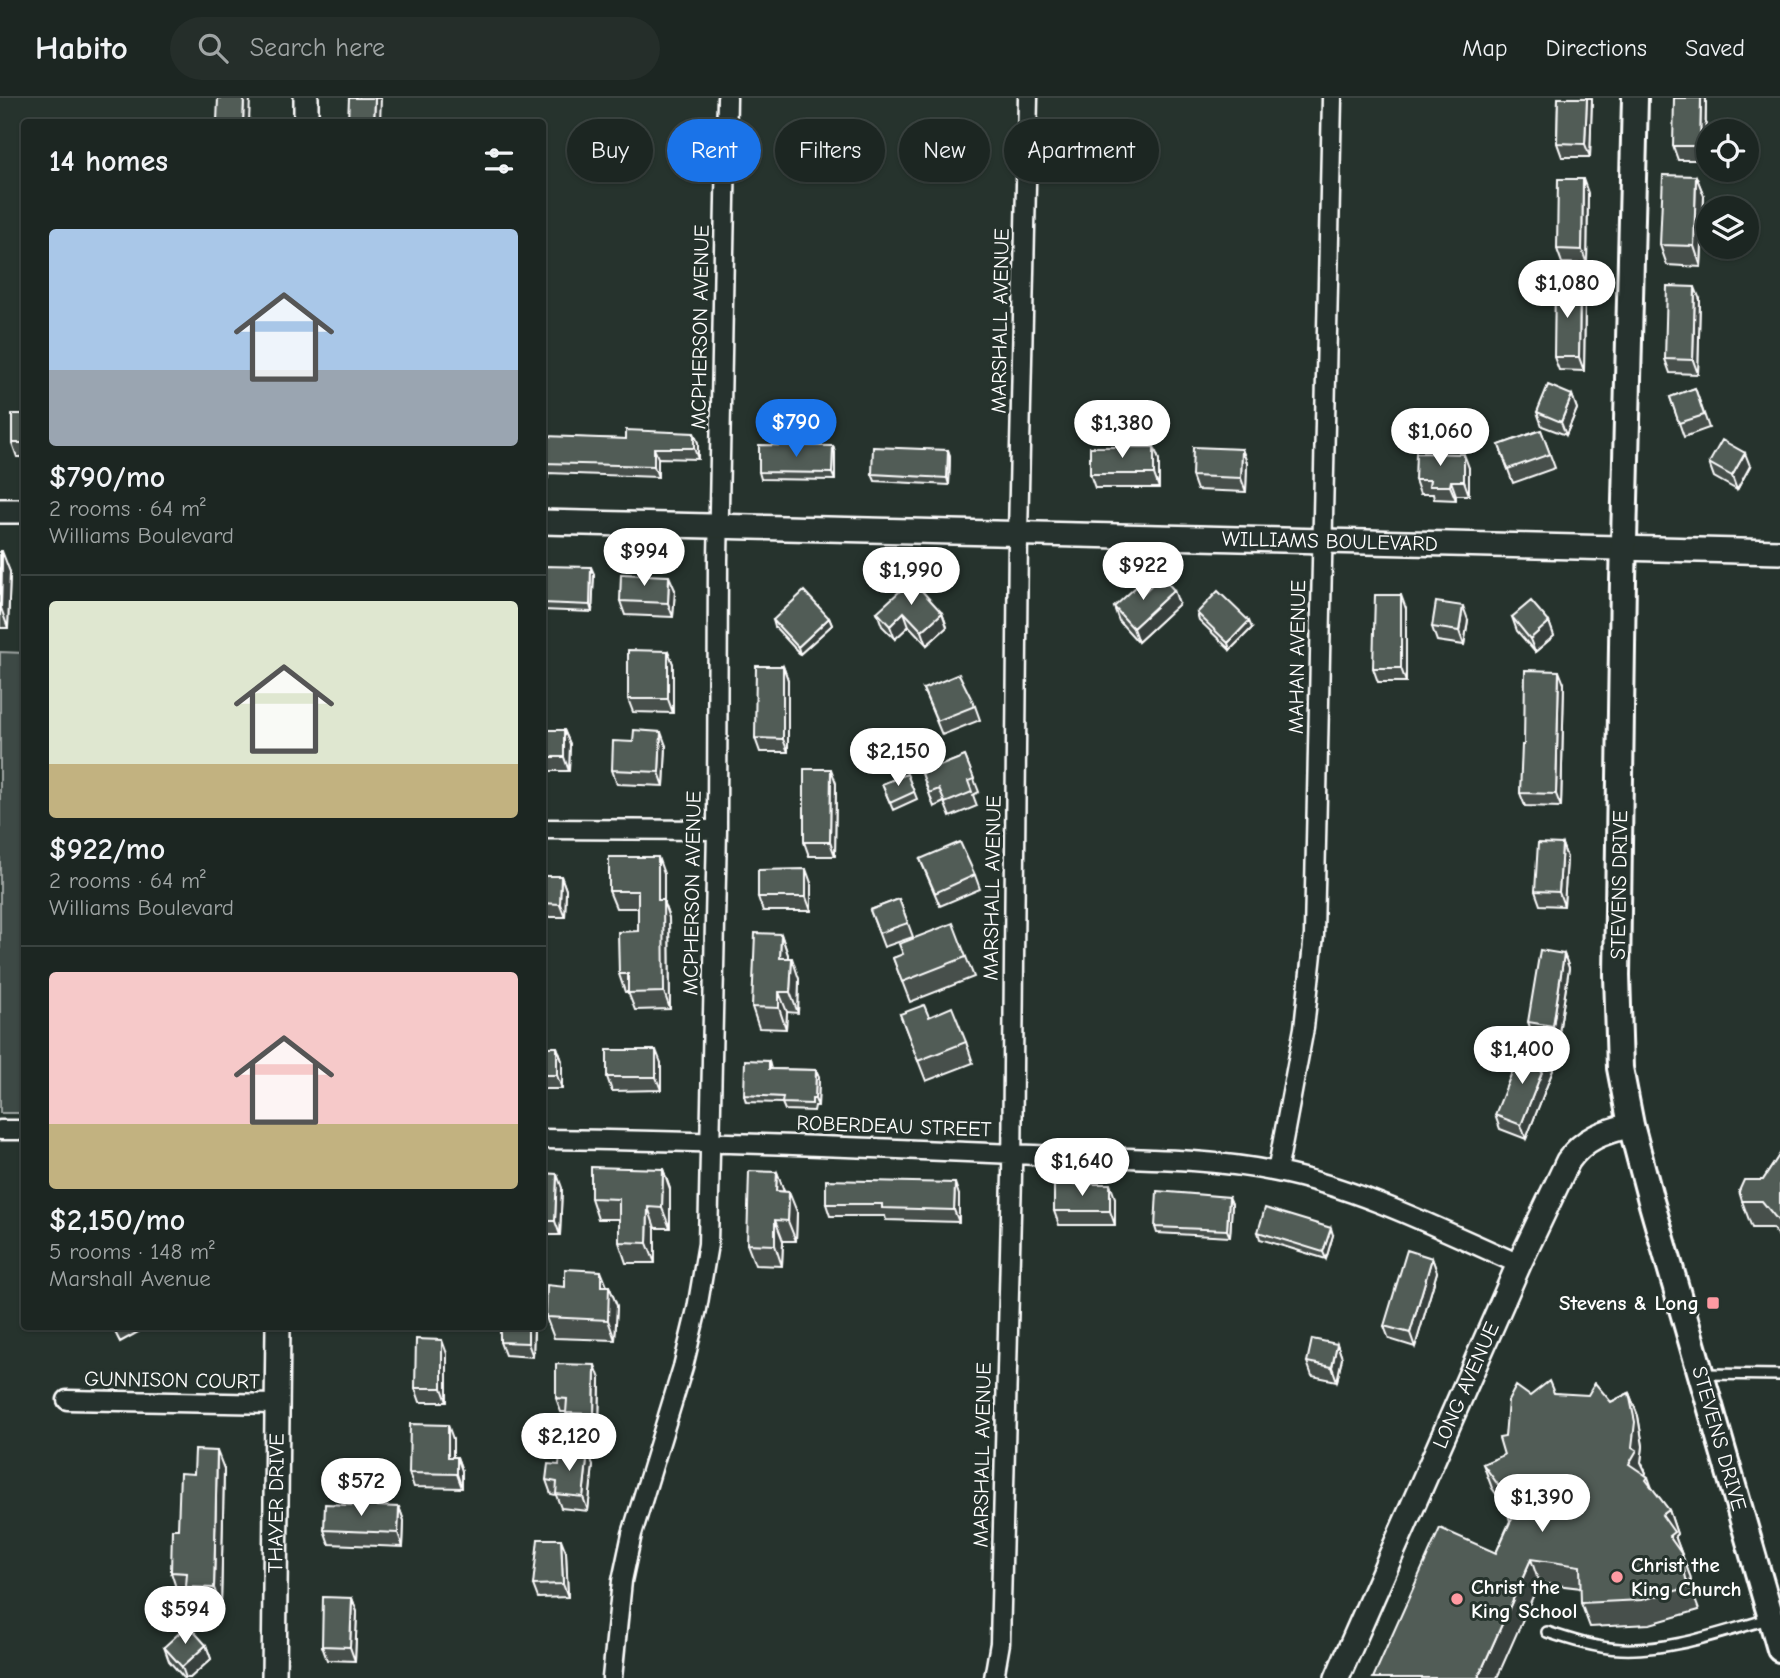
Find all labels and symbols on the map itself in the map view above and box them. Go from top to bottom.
street label: MCPHERSON AVENUE [686,224,714,430]
street label: MARSHALL AVENUE [986,228,1014,414]
pin: $1,080 [1510,260,1624,320]
pin: $790 [755,400,837,459]
pin: $1,380 [1065,400,1179,460]
pin: $1,060 [1383,408,1497,468]
street label: WILLIAMS BOULEVARD [1221,526,1438,556]
pin: $994 [603,528,685,588]
pin: $922 [1102,542,1184,602]
pin: $1,990 [854,547,968,607]
street label: MAHAN AVENUE [1284,580,1310,734]
pin: $2,150 [841,728,955,788]
street label: MCPHERSON AVENUE [678,790,706,996]
street label: MARSHALL AVENUE [978,795,1006,981]
street label: STEVENS DRIVE [1606,810,1632,960]
pin: $1,400 [1465,1026,1579,1086]
street label: ROBERDEAU STREET [796,1111,992,1141]
pin: $1,640 [1025,1138,1139,1198]
place label: Stevens & Long [1559,1291,1699,1315]
marker: Stevens & Long [1705,1295,1721,1311]
street label: LONG AVENUE [1428,1318,1504,1452]
street label: MARSHALL AVENUE [968,1362,996,1548]
street label: STEVENS DRIVE [1687,1363,1752,1514]
street label: GUNNISON COURT [84,1366,260,1394]
pin: $2,120 [512,1414,626,1473]
street label: THAYER DRIVE [263,1433,289,1573]
pin: $572 [320,1458,402,1518]
pin: $1,390 [1485,1474,1599,1534]
place label: Christ the King Church [1631,1553,1742,1601]
marker: Christ the King Church [1609,1569,1625,1585]
place label: Christ the King School [1471,1575,1577,1623]
pin: $594 [144,1586,226,1646]
marker: Christ the King School [1449,1591,1465,1607]

